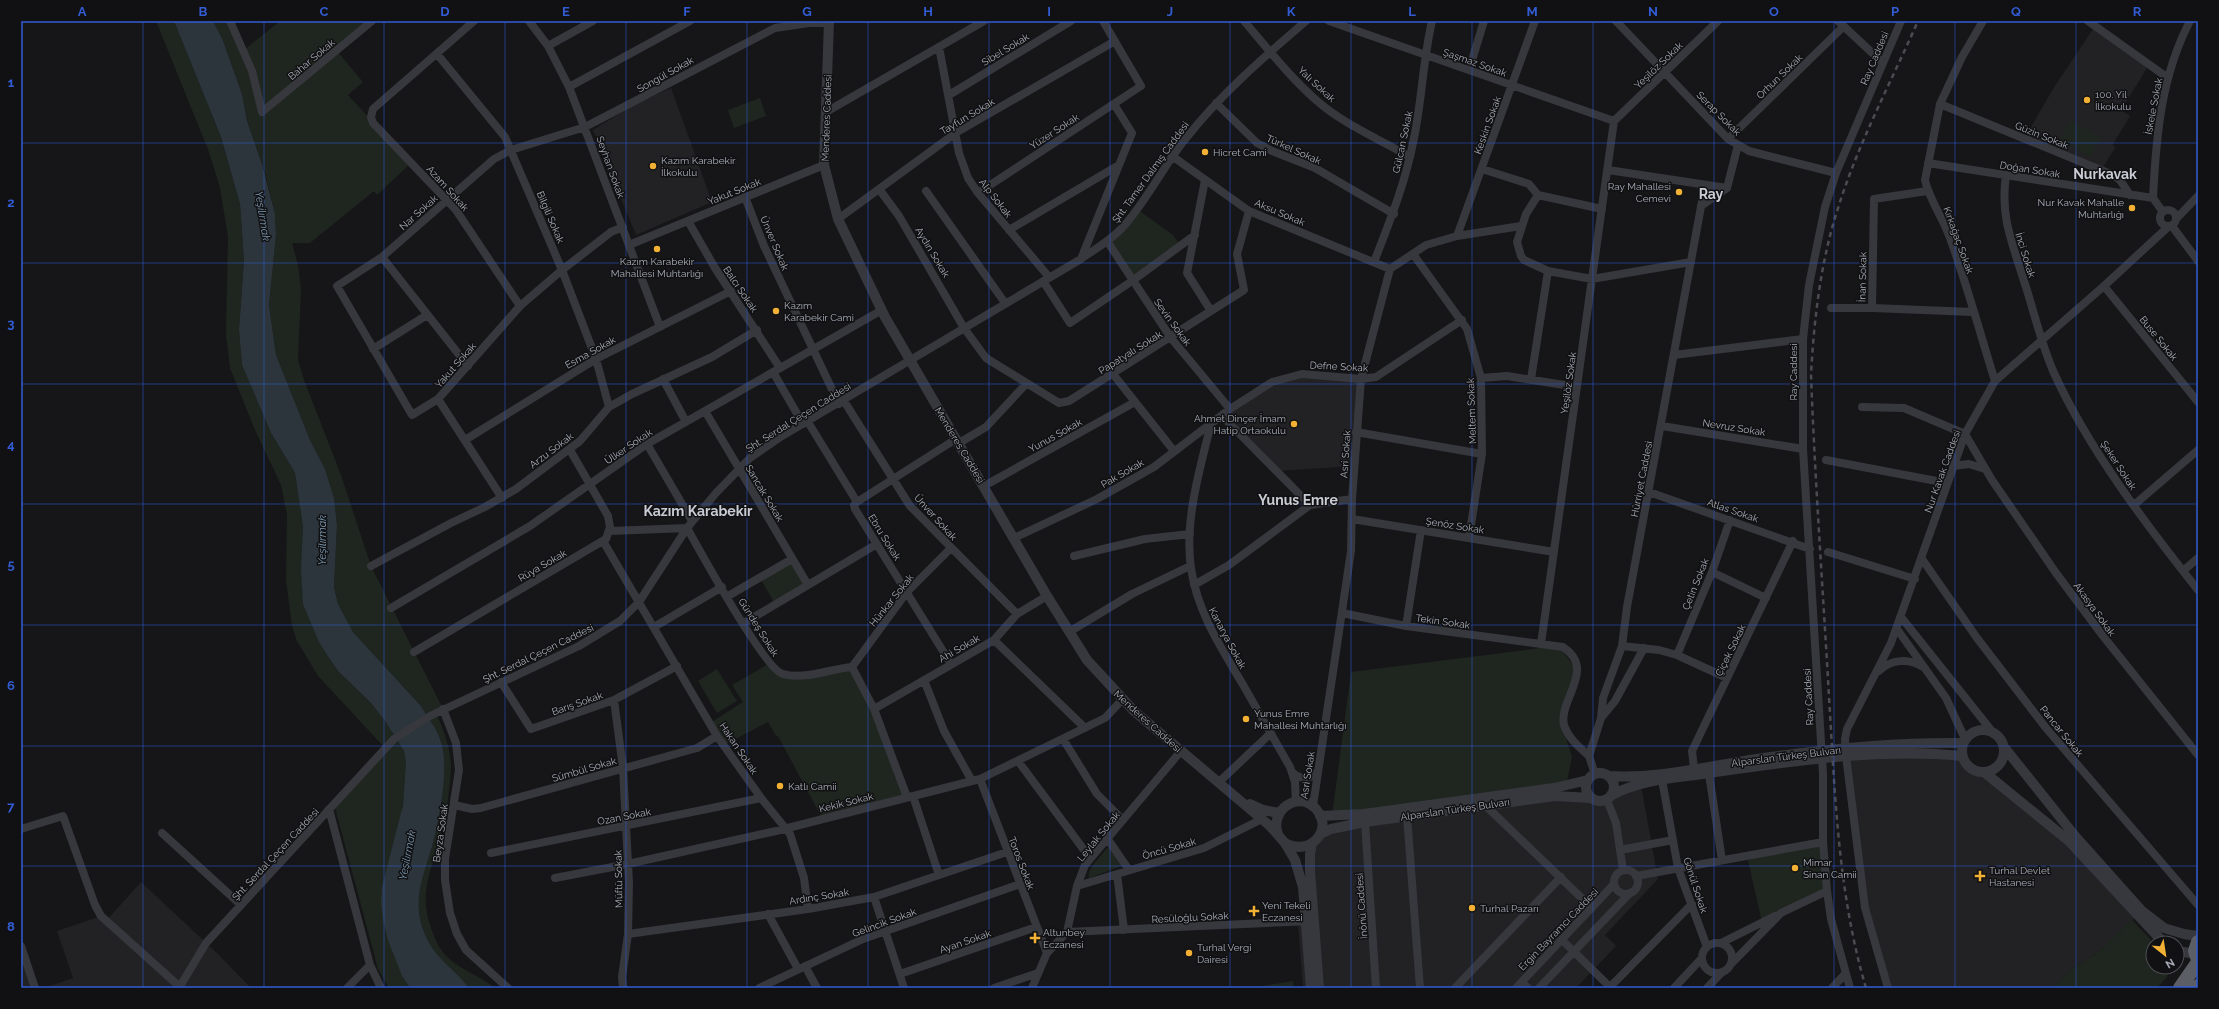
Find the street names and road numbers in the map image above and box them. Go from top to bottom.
street label: Ray Caddesi [1858,30,1891,87]
street label: Sibel Sokak [980,31,1032,68]
street label: Bahar Sokak [286,36,337,82]
street label: Yeşilöz Sokak [1632,39,1685,91]
street label: Şaşmaz Sokak [1442,46,1509,79]
street label: Orhun Sokak [1754,51,1805,101]
street label: Songül Sokak [635,54,696,95]
street label: Yalı Sokak [1296,64,1338,105]
street label: Menderes Caddesi [819,74,834,162]
street label: İskele Sokak [2143,76,2164,135]
street label: Serap Sokak [1694,89,1743,138]
street label: Keskin Sokak [1472,94,1503,156]
street label: Tayfun Sokak [938,96,997,137]
street label: Gülcan Sokak [1391,109,1415,174]
street label: Yüzer Sokak [1028,111,1082,151]
street label: Şht. Tamer Dalmış Caddesi [1110,120,1191,225]
street label: Güzin Sokak [2013,120,2071,151]
street label: Türkel Sokak [1265,133,1323,167]
street label: Seyhan Sokak [594,135,627,200]
street label: Doğan Sokak [1999,159,2062,180]
street label: Azam Sokak [424,164,471,214]
street label: Yakut Sokak [706,176,763,207]
street label: Alp Sokak [977,177,1015,220]
street label: Bilgili Sokak [535,190,567,245]
street label: Nar Sokak [397,192,440,232]
street label: Aksu Sokak [1253,197,1307,228]
street label: Kırkağaç Sokak [1941,205,1976,276]
street label: Ünver Sokak [758,214,791,273]
street label: Aydın Sokak [913,225,952,280]
street label: İnci Sokak [2013,231,2038,280]
street label: İnan Sokak [1857,251,1868,302]
street label: Balcı Sokak [721,264,760,315]
street label: Sevin Sokak [1152,297,1194,349]
street label: Buse Sokak [2137,314,2180,363]
street label: Papatyalı Sokak [1096,328,1165,376]
street label: Esma Sokak [563,334,618,371]
street label: Yakut Sokak [433,340,478,390]
street label: Ray Caddesi [1788,343,1799,401]
street label: Yeşilöz Sokak [1559,351,1578,415]
street label: Defne Sokak [1309,359,1369,374]
street label: Meltem Sokak [1465,377,1478,444]
street label: Şht. Serdal Çeçen Caddesi [744,381,853,454]
street label: Menderes Caddesi [933,405,987,485]
street label: Yunus Sokak [1027,416,1084,455]
street label: Nevruz Sokak [1702,417,1767,438]
street label: Ülker Sokak [602,426,655,466]
street label: Nur Kavak Caddesi [1922,428,1963,514]
street label: Asri Sokak [1338,429,1353,478]
street label: Arzu Sokak [527,430,576,470]
street label: Şeker Sokak [2099,438,2139,493]
street label: Hürriyet Caddesi [1629,440,1654,518]
street label: Pak Sokak [1099,456,1146,490]
street label: Sancak Sokak [743,463,786,524]
street label: Ünver Sokak [912,492,960,543]
street label: Atlas Sokak [1706,497,1761,525]
street label: Ebru Sokak [866,512,903,563]
street label: Şenöz Sokak [1425,515,1486,536]
street label: Rüya Sokak [516,547,569,584]
street label: Çetin Sokak [1680,556,1711,612]
street label: Hünkar Sokak [867,572,916,629]
street label: Akasya Sokak [2071,580,2118,639]
street label: Gündeş Sokak [736,596,781,659]
street label: Kanarya Sokak [1207,606,1249,671]
street label: Tekin Sokak [1415,612,1472,631]
street label: Şht. Serdal Çeçen Caddesi [481,622,595,685]
street label: Çiçek Sokak [1713,622,1748,678]
street label: Ahi Sokak [937,632,982,665]
street label: Ray Caddesi [1802,668,1815,726]
street label: Menderes Caddesi [1112,688,1184,754]
street label: Barış Sokak [550,689,605,717]
street label: Pancar Sokak [2038,704,2086,760]
street label: Hakan Sokak [717,720,760,777]
street label: Alparslan Türkeş Bulvarı [1731,744,1841,769]
street label: Asri Sokak [1298,750,1317,800]
street label: Sümbül Sokak [551,755,618,784]
street label: Kekik Sokak [818,790,875,815]
street label: Alparslan Türkeş Bulvarı [1400,796,1510,823]
street label: Beyza Sokak [431,803,450,863]
street label: Şht. Serdal Çeçen Caddesi [230,806,321,903]
street label: Ozan Sokak [596,806,652,827]
street label: Leylak Sokak [1075,809,1122,863]
street label: Toros Sokak [1006,835,1037,892]
street label: Öncü Sokak [1141,835,1198,861]
street label: Müftü Sokak [612,849,625,908]
street label: Gönül Sokak [1681,856,1710,915]
street label: İnönü Caddesi [1354,873,1369,939]
street label: Ardınç Sokak [788,886,850,907]
street label: Ergin Bayramcı Caddesi [1516,886,1600,973]
street label: Gelincik Sokak [851,906,918,939]
street label: Resüloğlu Sokak [1151,910,1230,925]
street label: Ayan Sokak [938,927,993,955]

